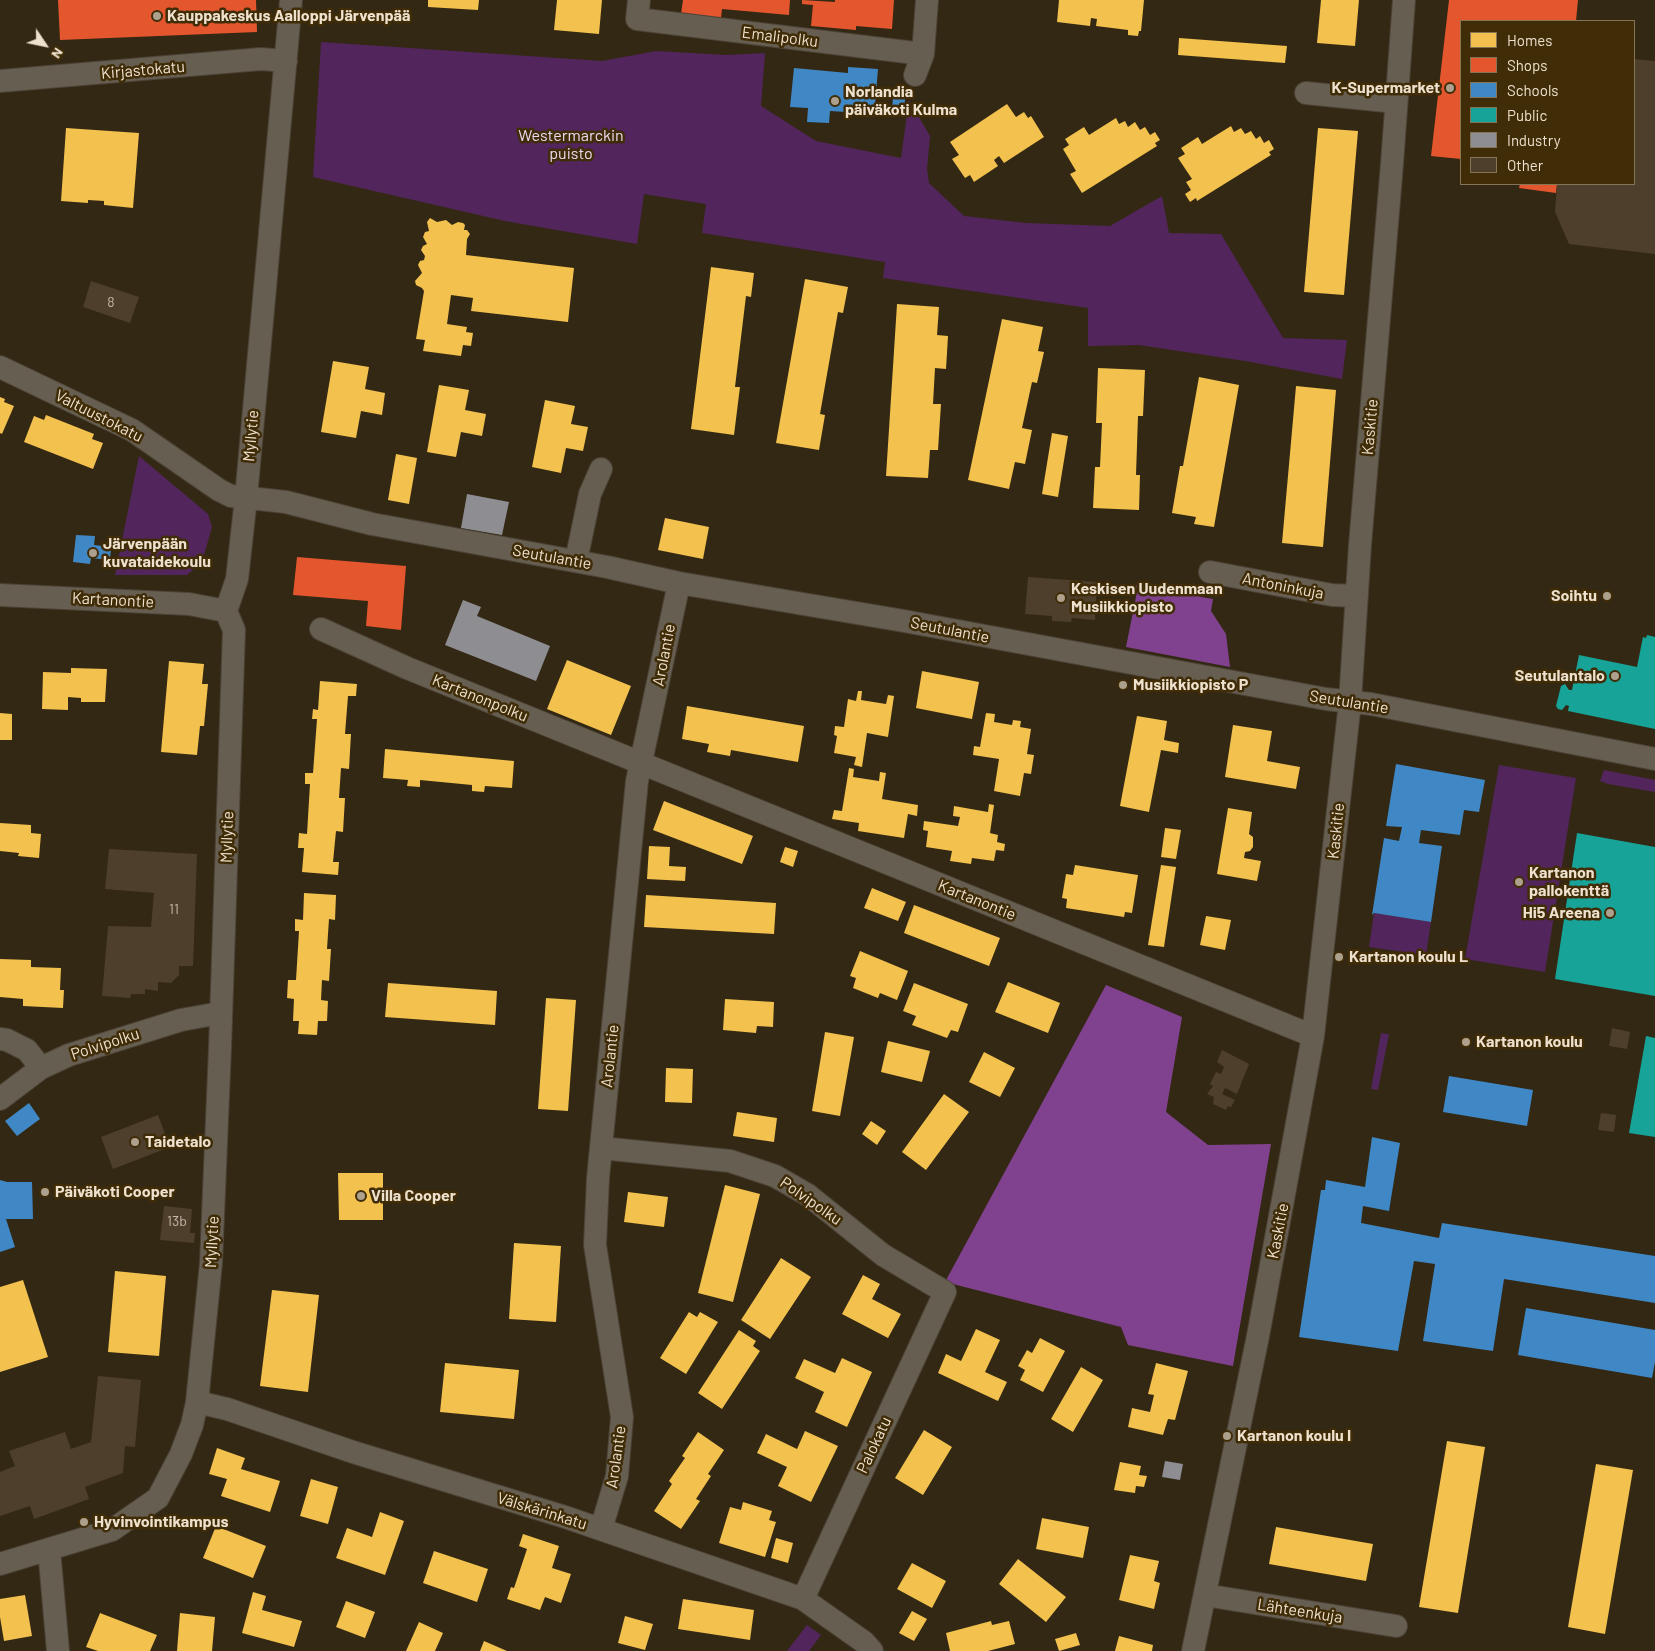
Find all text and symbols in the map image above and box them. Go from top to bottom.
place label: Kauppakeskus Aalloppi Järvenpää [167,6,410,26]
marker: Kauppakeskus Aalloppi Järvenpää [151,10,163,22]
north arrow [20,20,70,70]
legend [1460,20,1635,185]
street label: Emalipolku [741,23,819,51]
text: Homes [1507,31,1552,49]
text: N [48,45,68,62]
text: Shops [1507,56,1547,74]
street label: Kirjastokatu [100,57,186,83]
place label: K-Supermarket [1332,78,1440,98]
text: Schools [1507,81,1559,99]
place label: Norlandia päiväkoti Kulma [845,82,957,120]
marker: K-Supermarket [1444,82,1456,94]
marker: Norlandia päiväkoti Kulma [829,95,841,107]
text: Public [1507,106,1547,124]
park label: Westermarckin puisto [518,126,624,164]
text: Industry [1507,131,1561,149]
text: Other [1507,156,1543,174]
house number: 8 [107,294,115,310]
street label: Valtuustokatu [52,386,146,446]
street label: Kaskitie [1358,398,1382,456]
street label: Myllytie [239,409,263,463]
place label: Järvenpään kuvataidekoulu [103,534,211,572]
street label: Seutulantie [511,541,593,573]
marker: Järvenpään kuvataidekoulu [87,547,99,559]
street label: Antoninkuja [1241,569,1325,603]
place label: Keskisen Uudenmaan Musiikkiopisto [1071,579,1223,617]
place label: Soihtu [1551,586,1597,606]
street label: Kartanontie [71,588,155,612]
marker: Soihtu [1601,590,1613,602]
marker: Keskisen Uudenmaan Musiikkiopisto [1055,592,1067,604]
street label: Seutulantie [909,613,991,647]
street label: Arolantie [649,622,679,688]
place label: Seutulantalo [1515,666,1605,686]
street label: Kartanonpolku [429,670,531,726]
marker: Seutulantalo [1609,670,1621,682]
place label: Musiikkiopisto P [1133,675,1248,695]
marker: Musiikkiopisto P [1117,679,1129,691]
street label: Seutulantie [1308,686,1390,718]
street label: Kaskitie [1324,802,1348,860]
street label: Myllytie [216,811,238,863]
place label: Kartanon pallokenttä [1529,863,1609,901]
street label: Kartanontie [935,876,1019,924]
marker: Kartanon pallokenttä [1513,876,1525,888]
house number: 11 [169,901,179,917]
place label: Hi5 Areena [1523,903,1600,923]
marker: Hi5 Areena [1604,907,1616,919]
place label: Kartanon koulu L [1349,947,1468,967]
marker: Kartanon koulu L [1333,951,1345,963]
street label: Polvipolku [68,1024,142,1064]
street label: Arolantie [597,1024,623,1088]
place label: Kartanon koulu [1476,1032,1583,1052]
marker: Kartanon koulu [1460,1036,1472,1048]
place label: Taidetalo [145,1132,211,1152]
marker: Taidetalo [129,1136,141,1148]
street label: Polvipolku [776,1173,846,1229]
place label: Päiväkoti Cooper [55,1182,175,1202]
marker: Päiväkoti Cooper [39,1186,51,1198]
place label: Villa Cooper [371,1186,456,1206]
marker: Villa Cooper [355,1190,367,1202]
street label: Kaskitie [1263,1202,1293,1260]
house number: 13b [167,1213,187,1229]
street label: Myllytie [201,1216,223,1268]
street label: Palokatu [853,1414,895,1476]
street label: Arolantie [602,1424,630,1490]
place label: Kartanon koulu I [1237,1426,1351,1446]
marker: Kartanon koulu I [1221,1430,1233,1442]
street label: Välskärinkatu [495,1488,589,1534]
place label: Hyvinvointikampus [94,1512,228,1532]
marker: Hyvinvointikampus [78,1516,90,1528]
street label: Lähteenkuja [1256,1595,1344,1627]

